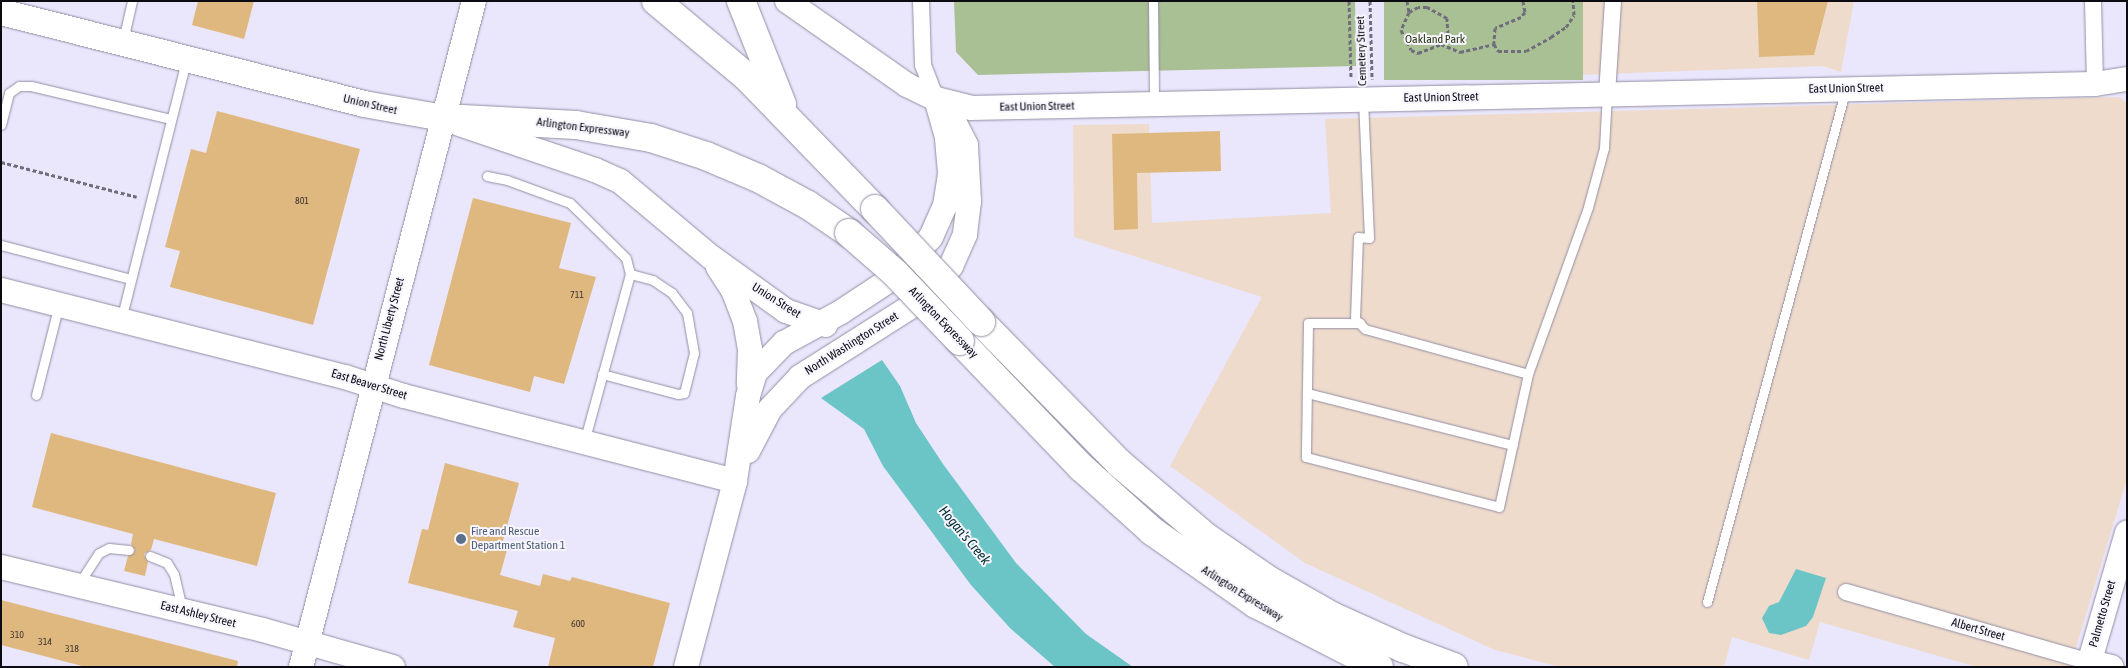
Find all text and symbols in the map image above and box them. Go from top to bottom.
street label: Cemetery Street [1354,16,1370,86]
park label: Oakland Park [1405,33,1465,47]
street label: East Union Street [1808,81,1884,97]
street label: East Union Street [1403,90,1479,106]
street label: Union Street [342,92,398,118]
street label: East Union Street [999,99,1075,115]
street label: Arlington Expressway [536,115,630,141]
house number: 801 [295,195,309,207]
street label: North Liberty Street [372,276,408,362]
street label: Union Street [749,280,803,322]
street label: Arlington Expressway [905,284,981,362]
house number: 711 [570,289,584,301]
street label: North Washington Street [803,309,901,379]
street label: East Beaver Street [329,367,409,403]
water label: Hogan's Creek [935,502,995,568]
place label: Fire and Rescue Department Station 1 [471,525,565,553]
marker: Fire and Rescue Department Station 1 [455,533,467,545]
street label: Arlington Expressway [1199,563,1285,625]
street label: Palmetto Street [2087,579,2119,649]
street label: East Ashley Street [159,599,237,631]
street label: Albert Street [1950,615,2006,645]
house number: 600 [571,618,585,630]
house number: 310 [10,629,24,641]
house number: 314 [38,636,52,648]
house number: 318 [65,643,79,655]

